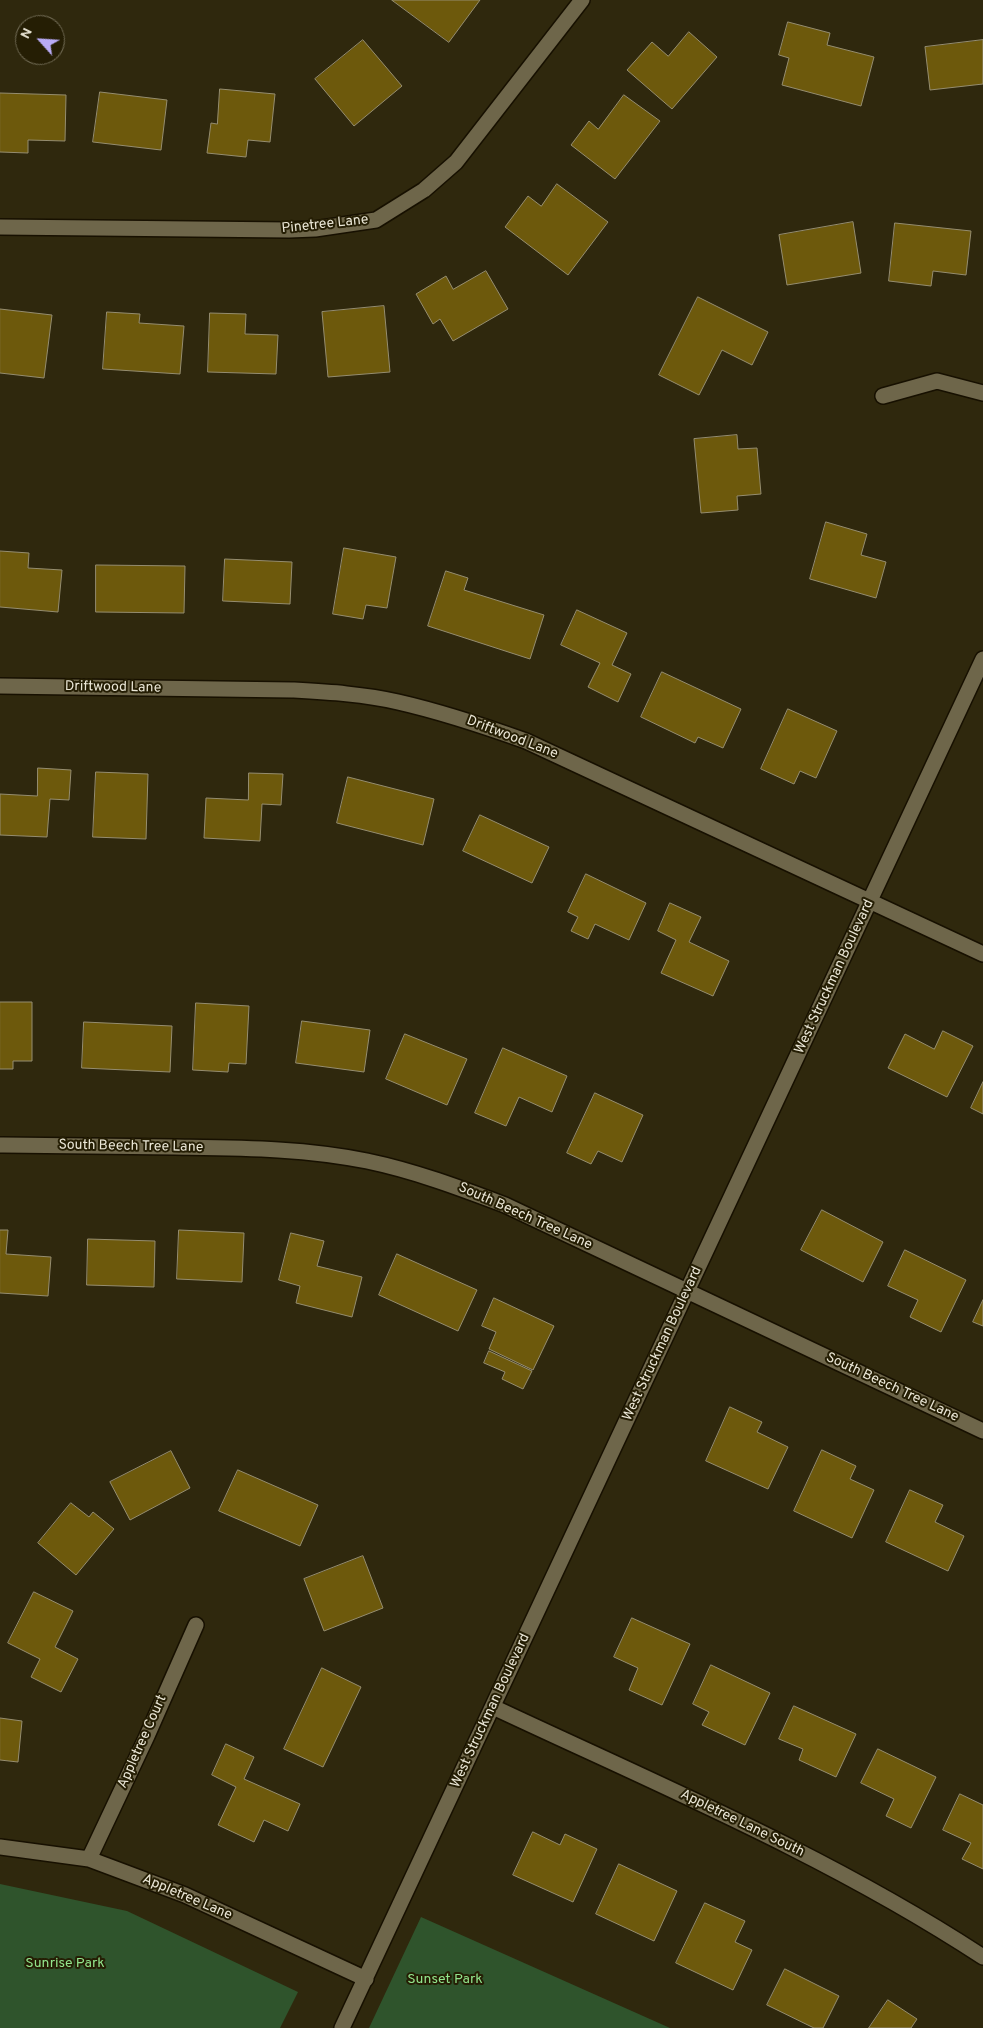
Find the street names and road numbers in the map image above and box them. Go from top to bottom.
street label: Pinetree Lane [281,212,369,238]
street label: Driftwood Lane [65,679,161,697]
street label: Driftwood Lane [464,713,560,763]
street label: West Struckman Boulevard [792,897,878,1057]
street label: South Beech Tree Lane [59,1137,203,1157]
street label: South Beech Tree Lane [455,1180,595,1254]
street label: West Struckman Boulevard [620,1264,706,1424]
street label: South Beech Tree Lane [823,1350,961,1426]
street label: West Struckman Boulevard [448,1631,534,1791]
street label: Appletree Court [115,1693,171,1791]
street label: Appletree Lane South [677,1787,807,1861]
street label: Appletree Lane [140,1872,234,1924]

